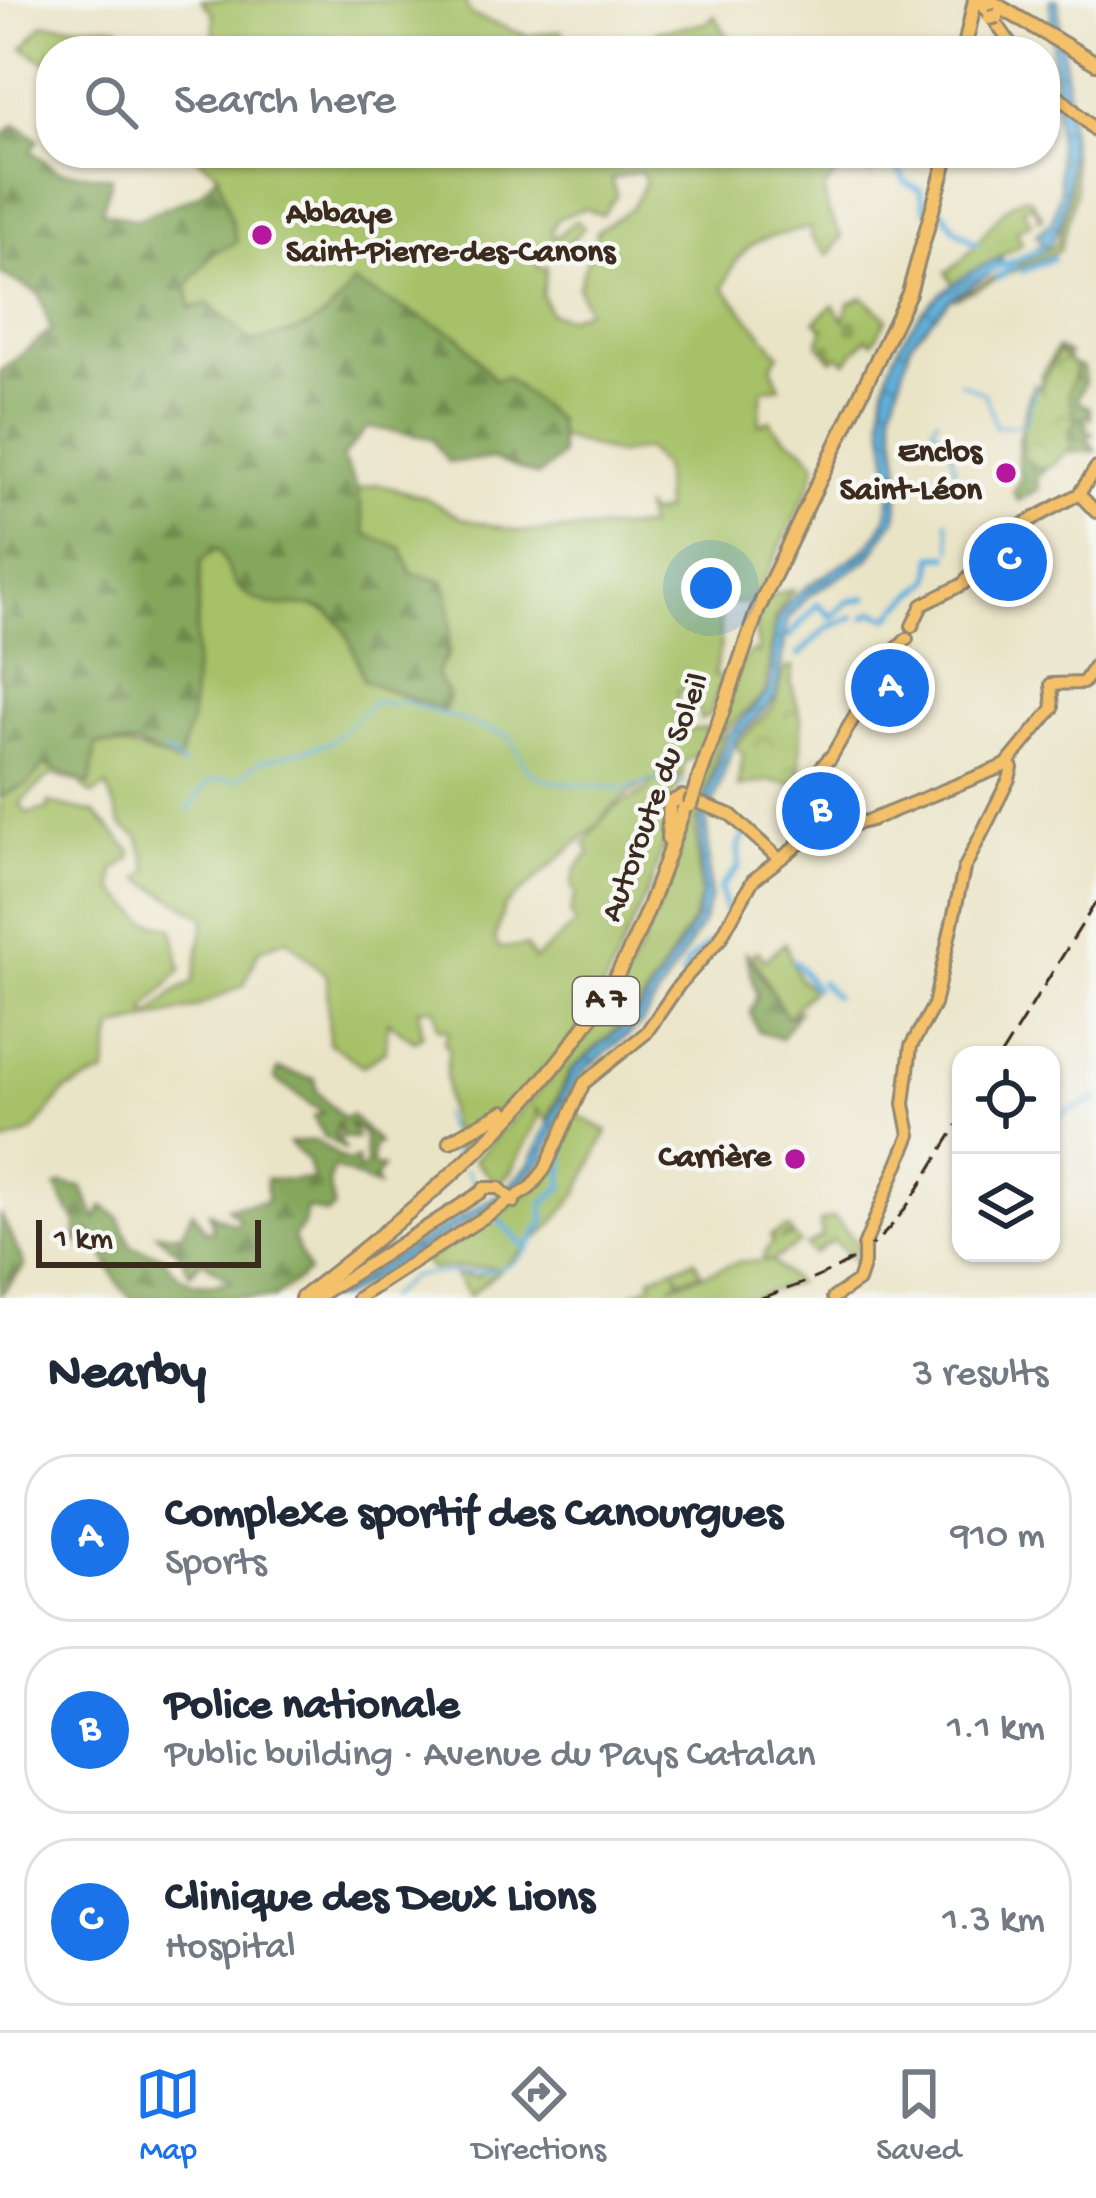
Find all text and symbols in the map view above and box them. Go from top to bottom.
search box [36,36,1060,168]
icon: search [78,69,144,135]
text: Search here [174,76,396,129]
place label: Abbaye Saint-Pierre-des-Canons [285,197,617,273]
marker: Abbaye Saint-Pierre-des-Canons [249,222,275,248]
place label: Enclos Saint-Léon [840,435,984,511]
marker: Enclos Saint-Léon [993,460,1019,486]
pin: C [969,517,1047,607]
your location [681,558,741,618]
pin: A [851,643,929,733]
street label: Autoroute du Soleil [594,668,720,928]
pin: B [782,766,860,856]
road number: A 7 [573,977,639,1025]
map controls [952,1046,1060,1262]
button: locate [952,1046,1060,1154]
place label: Carrière [659,1140,772,1178]
marker: Carrière [782,1146,808,1172]
button: layers [952,1154,1060,1262]
scale bar [36,1214,261,1267]
text: 1 km [54,1222,113,1260]
text: Nearby [48,1346,206,1406]
text: 3 results [913,1353,1048,1399]
text: Complexe sportif des Canourgues [165,1489,783,1542]
text: A [78,1515,102,1561]
text: 910 m [951,1515,1045,1561]
text: Sports [165,1542,267,1588]
text: Police nationale [165,1681,459,1734]
text: B [80,1707,100,1753]
text: 1.1 km [947,1707,1045,1753]
text: Public building · Avenue du Pays Catalan [165,1734,816,1780]
text: Clinique des Deux Lions [165,1873,594,1926]
text: C [79,1899,101,1945]
text: 1.3 km [942,1899,1045,1945]
text: Hospital [165,1926,296,1972]
tab: Map [135,2061,201,2171]
tab: Directions [472,2061,606,2171]
tab: Saved [876,2061,961,2171]

